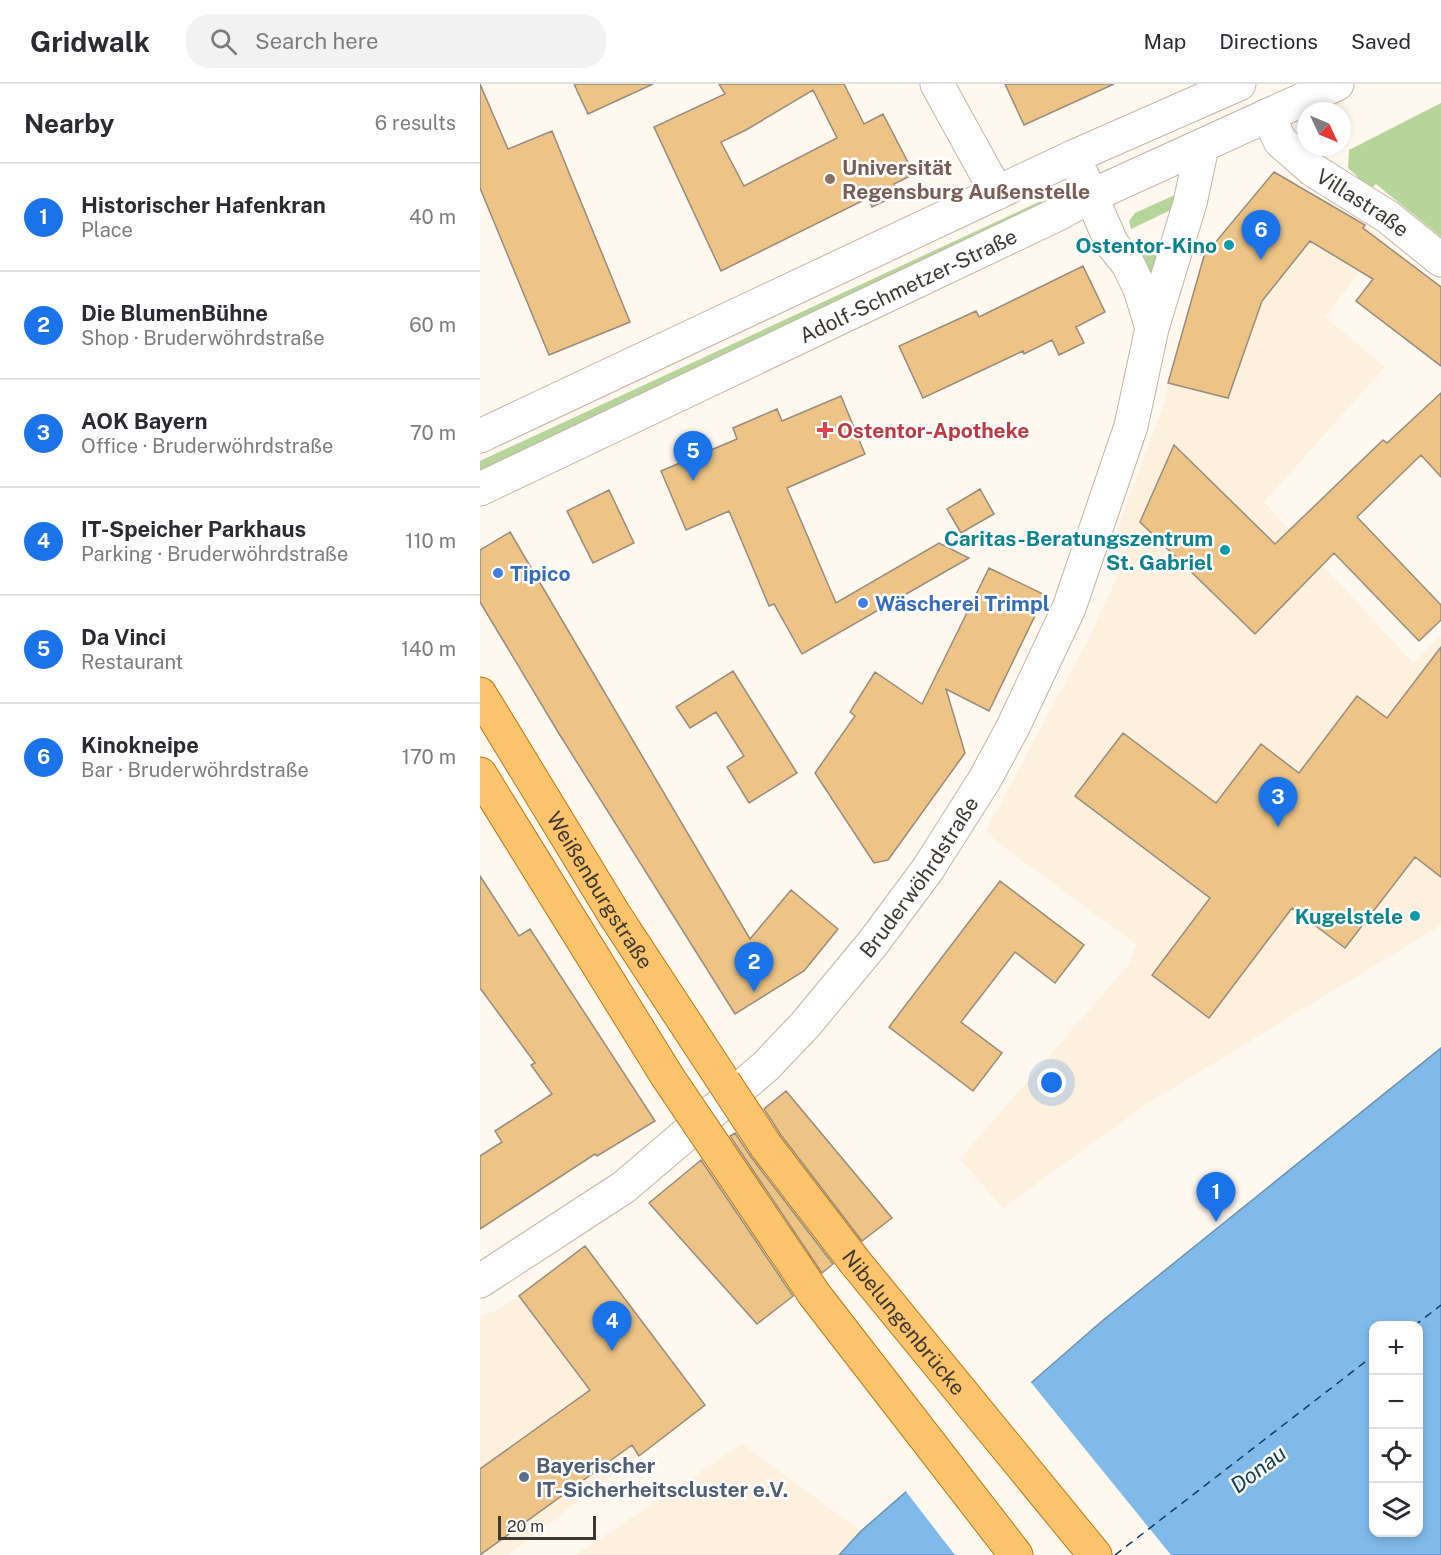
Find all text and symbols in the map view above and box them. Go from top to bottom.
search box [186,14,606,68]
text: Gridwalk [30,25,150,58]
icon: search [207,25,240,58]
text: Search here [255,28,379,54]
text: Map [1144,29,1186,54]
text: Directions [1219,29,1318,54]
text: Saved [1351,29,1411,54]
north arrow [1297,102,1351,156]
text: Nearby [24,108,114,139]
text: 6 results [375,111,456,135]
place label: Universität Regensburg Außenstelle [842,155,1090,204]
street label: Villastraße [1312,163,1414,242]
marker: Universität Regensburg Außenstelle [823,172,837,186]
text: Historischer Hafenkran [81,192,326,218]
text: 1 [39,205,48,229]
text: 40 m [409,205,456,229]
pin: 6 [1242,210,1280,260]
text: Place [81,218,133,242]
street label: Adolf-Schmetzer-Straße [795,223,1021,348]
place label: Ostentor-Kino [1076,233,1217,258]
marker: Ostentor-Kino [1222,238,1236,252]
text: Die BlumenBühne [81,300,268,326]
text: 2 [37,313,50,337]
text: 60 m [409,313,456,337]
text: Shop · Bruderwöhrdstraße [81,326,325,350]
text: AOK Bayern [81,408,208,434]
place label: Ostentor-Apotheke [837,418,1029,443]
text: 3 [37,421,50,445]
text: 70 m [410,421,456,445]
marker: Ostentor-Apotheke [818,423,832,437]
pin: 5 [674,432,712,481]
text: Office · Bruderwöhrdstraße [81,434,333,458]
text: IT-Speicher Parkhaus [81,516,306,542]
place label: Caritas-Beratungszentrum St. Gabriel [944,526,1213,575]
text: 4 [37,529,50,553]
text: 110 m [405,529,456,553]
text: Parking · Bruderwöhrdstraße [81,542,348,566]
marker: Caritas-Beratungszentrum St. Gabriel [1218,543,1232,557]
place label: Tipico [510,561,571,586]
marker: Tipico [491,566,505,580]
place label: Wäscherei Trimpl [875,591,1050,616]
marker: Wäscherei Trimpl [856,596,870,610]
text: Da Vinci [81,624,166,650]
text: 5 [37,637,50,661]
text: 140 m [401,637,456,661]
text: Restaurant [81,650,183,674]
text: Kinokneipe [81,732,199,758]
text: 6 [37,745,50,769]
text: 170 m [402,745,456,769]
text: Bar · Bruderwöhrdstraße [81,758,309,782]
pin: 3 [1258,778,1298,827]
street label: Bruderwöhrdstraße [854,792,983,962]
street label: Weißenburgstraße [542,807,659,973]
place label: Kugelstele [1295,904,1403,929]
marker: Kugelstele [1408,909,1422,923]
pin: 2 [734,942,774,992]
your location [1037,1068,1066,1097]
pin: 1 [1196,1172,1236,1222]
street label: Nibelungenbrücke [838,1245,971,1400]
pin: 4 [592,1302,632,1351]
map controls [1369,1321,1423,1537]
button: + [1369,1321,1423,1375]
button: − [1369,1375,1423,1429]
button: locate [1369,1429,1423,1483]
water label: Donau [1225,1440,1291,1498]
place label: Bayerischer IT-Sicherheitscluster e.V. [536,1453,789,1502]
marker: Bayerischer IT-Sicherheitscluster e.V. [517,1470,531,1484]
button: layers [1369,1483,1423,1537]
scale bar [498,1513,596,1540]
text: 20 m [507,1517,544,1536]

